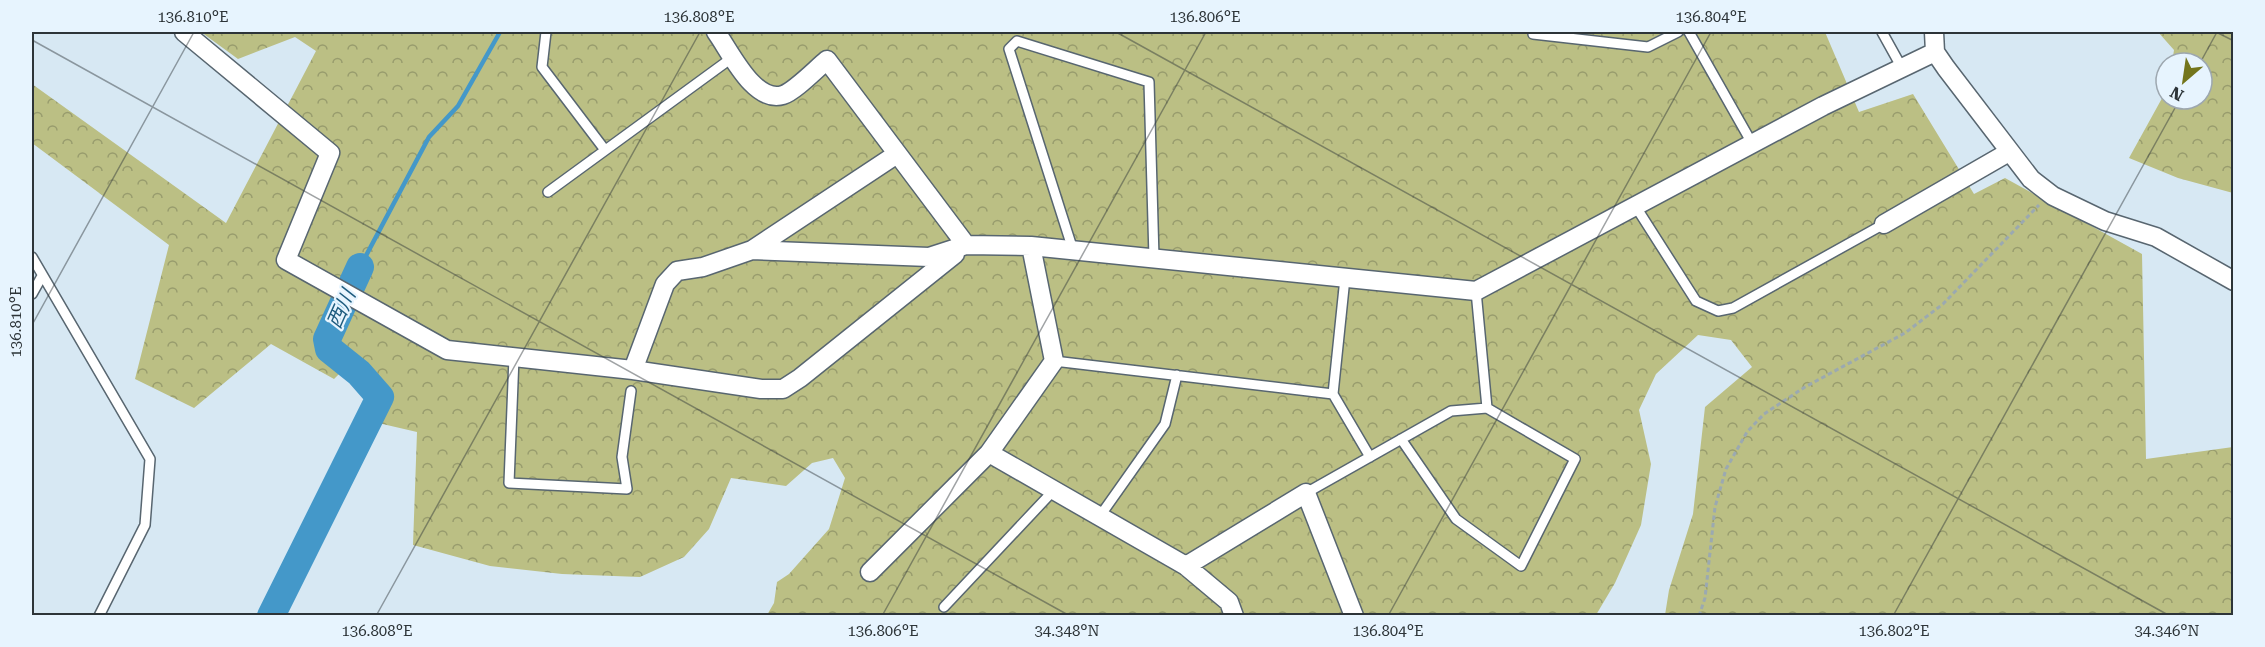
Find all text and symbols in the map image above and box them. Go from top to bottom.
text: 136.810°E [157,8,229,26]
text: 136.808°E [663,8,735,26]
text: 136.806°E [1169,8,1241,26]
text: 136.804°E [1675,8,1747,26]
north arrow [2154,51,2214,111]
text: N [2167,82,2187,105]
water label: 西川 [322,284,361,332]
text: 136.810°E [7,286,25,358]
text: 136.808°E [341,622,413,640]
text: 136.806°E [847,622,919,640]
text: 34.348°N [1034,622,1100,640]
text: 136.804°E [1352,622,1424,640]
text: 136.802°E [1858,622,1930,640]
text: 34.346°N [2134,622,2200,640]

